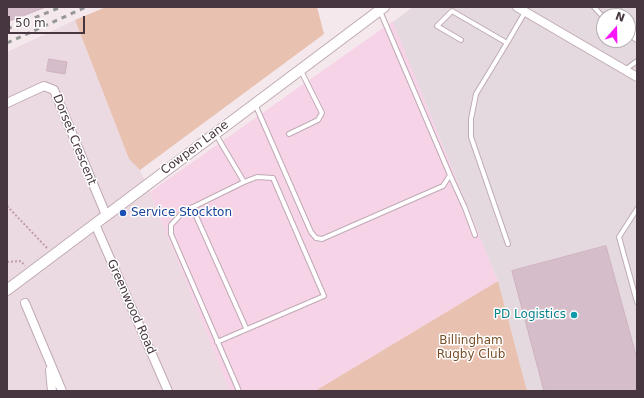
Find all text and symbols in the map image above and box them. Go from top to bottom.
scale bar [10,8,87,34]
north arrow [596,8,636,48]
text: N [613,10,626,25]
text: 50 m [15,16,46,30]
street label: Dorset Crescent [49,92,99,188]
street label: Cowpen Lane [158,118,232,178]
place label: Service Stockton [131,206,232,220]
marker: Service Stockton [118,208,128,218]
street label: Greenwood Road [104,257,158,357]
place label: PD Logistics [494,308,566,322]
marker: PD Logistics [569,310,579,320]
park label: Billingham Rugby Club [437,334,505,362]

